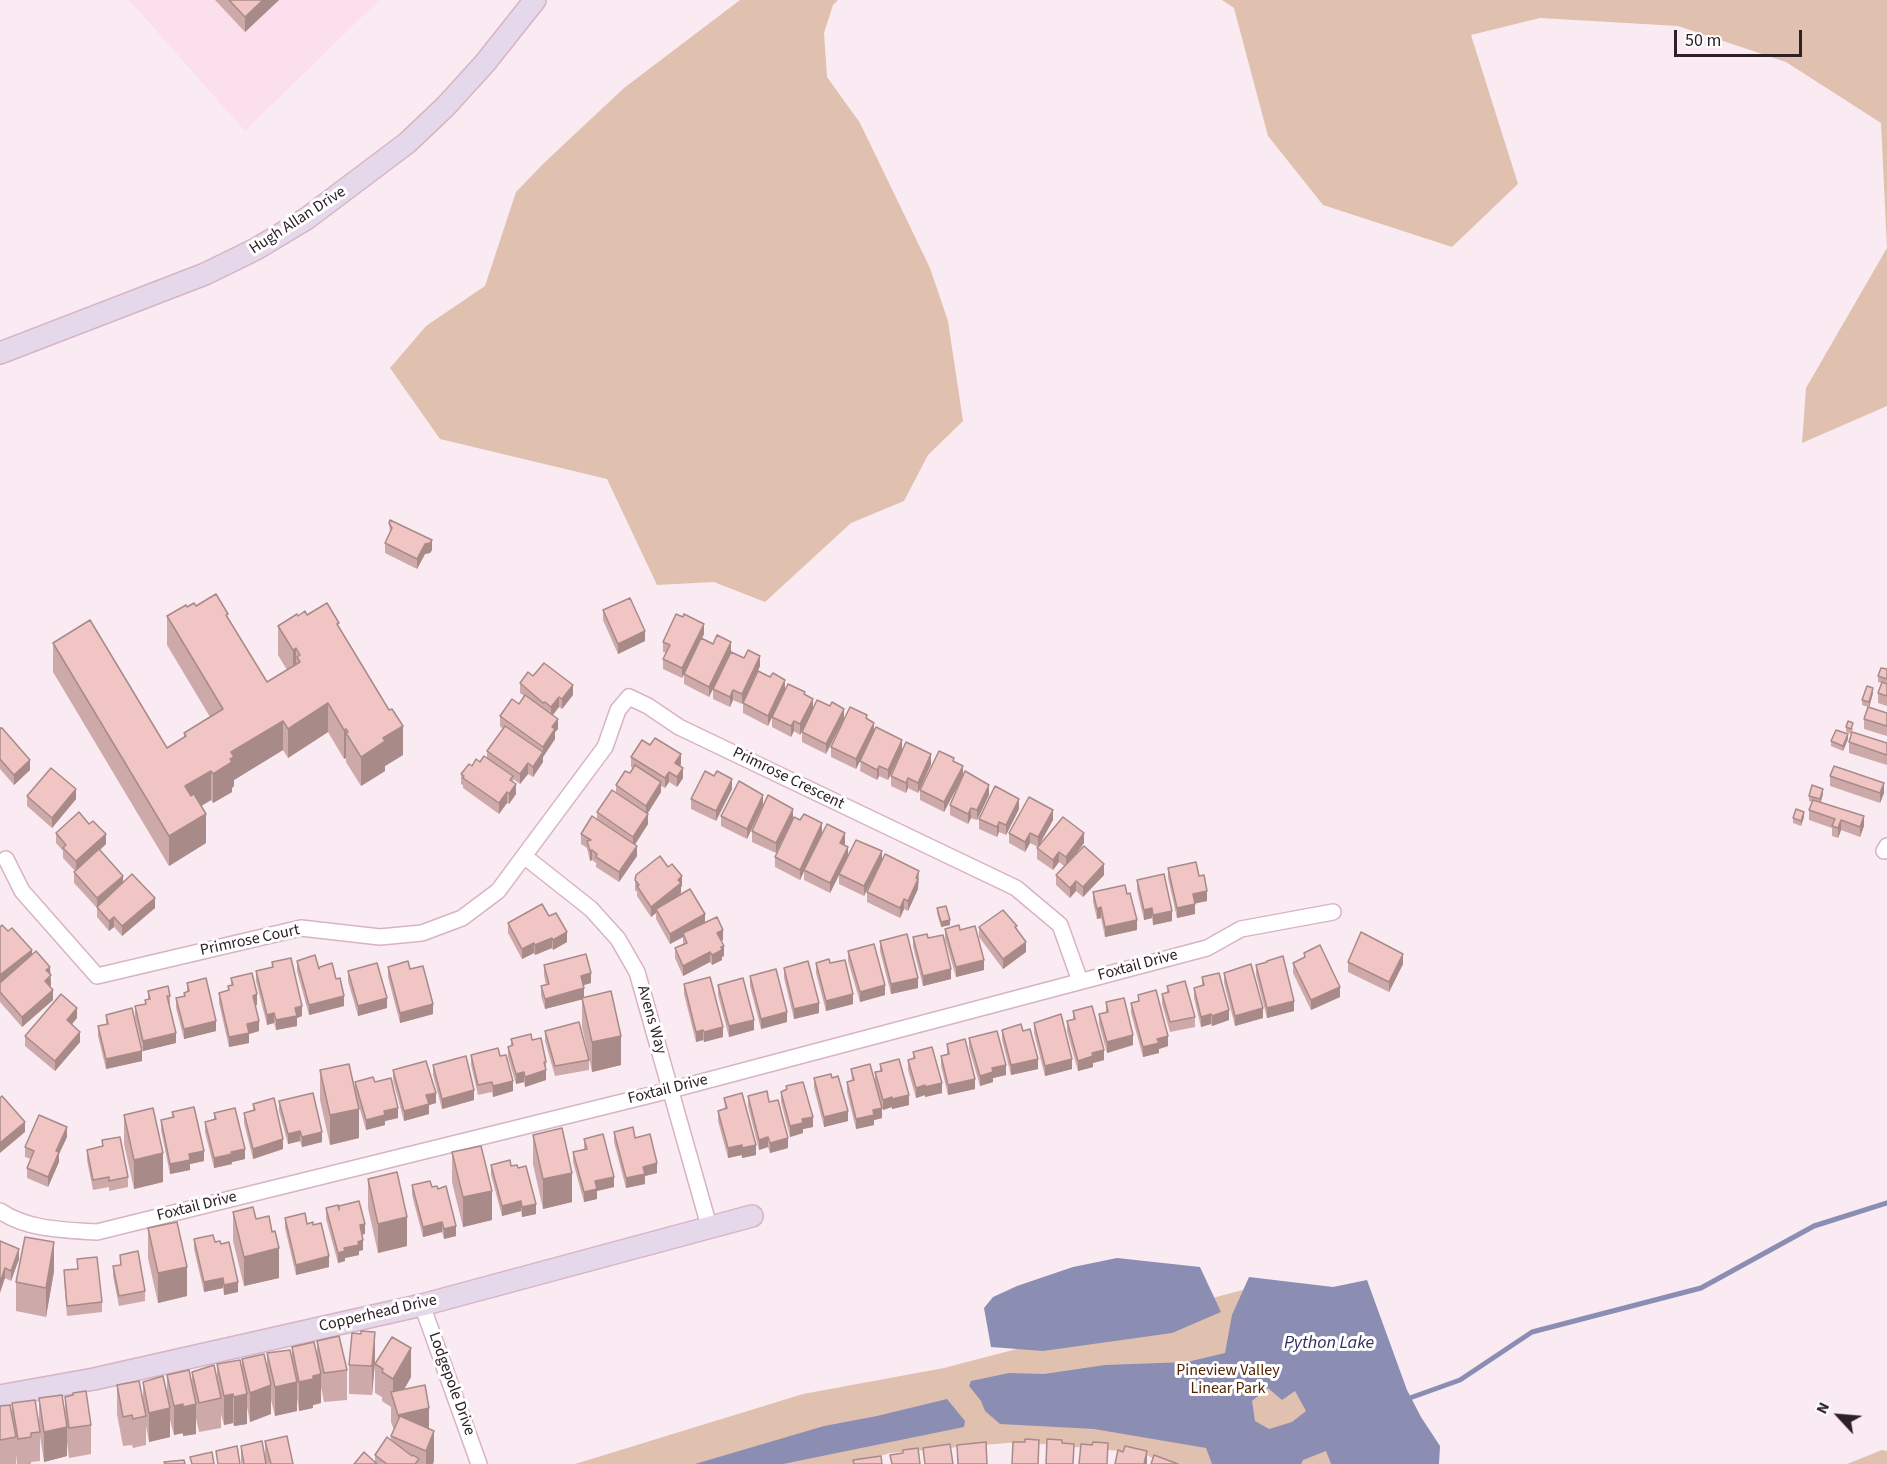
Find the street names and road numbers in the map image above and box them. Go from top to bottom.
street label: Hugh Allan Drive [246,183,350,259]
street label: Primrose Crescent [729,744,847,814]
street label: Primrose Court [199,921,301,961]
street label: Foxtail Drive [1096,946,1180,986]
street label: Avens Way [632,984,670,1056]
street label: Foxtail Drive [626,1071,710,1109]
street label: Foxtail Drive [155,1188,239,1226]
street label: Copperhead Drive [317,1291,439,1337]
street label: Lodgepole Drive [423,1330,479,1438]

